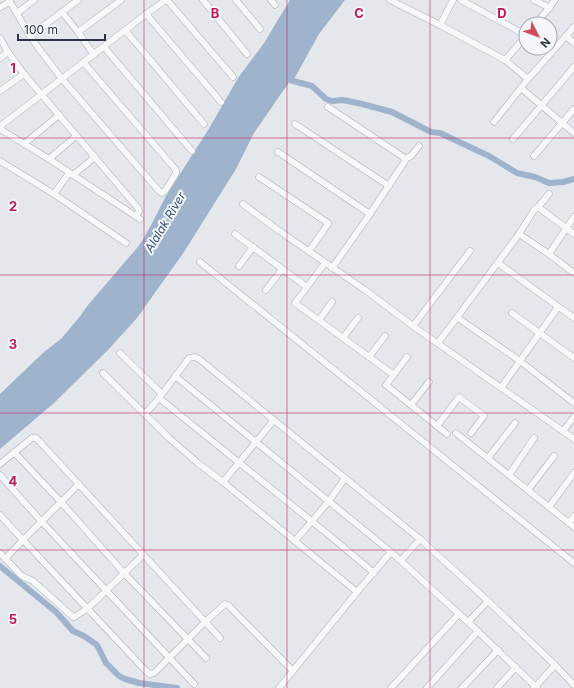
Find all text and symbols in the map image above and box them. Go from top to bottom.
text: B [211,5,220,21]
text: C [354,5,364,21]
text: D [497,5,507,21]
scale bar [18,16,105,42]
north arrow [518,16,558,56]
text: 100 m [24,22,58,37]
text: N [537,35,553,50]
text: 1 [10,60,16,76]
water label: Alalak River [141,189,189,256]
text: 2 [9,198,17,214]
text: 3 [9,336,17,352]
text: 4 [9,473,18,489]
text: 5 [9,611,17,627]

